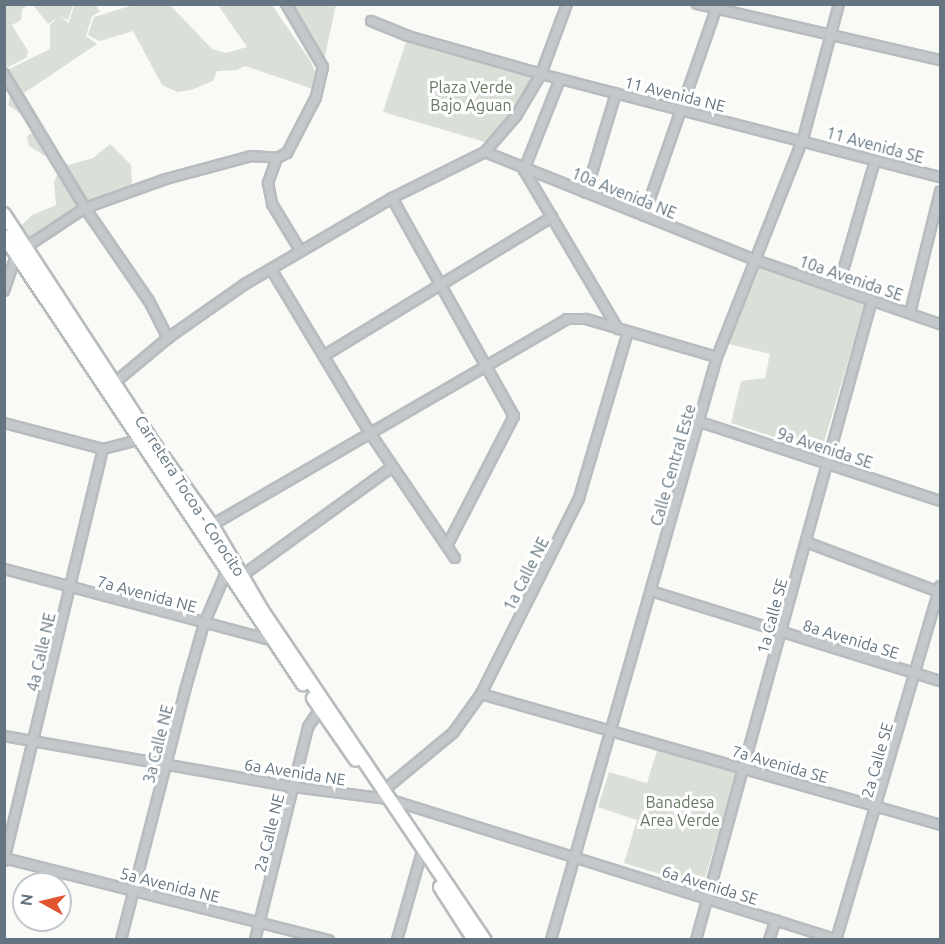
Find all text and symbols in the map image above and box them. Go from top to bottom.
street label: 11 Avenida NE [623,72,727,116]
park label: Plaza Verde Bajo Aguan [429,77,513,115]
street label: 11 Avenida SE [824,123,926,167]
street label: 10a Avenida NE [569,163,679,223]
street label: 10a Avenida SE [797,251,905,305]
street label: Calle Central Este [646,402,700,528]
street label: Carretera Tocoa - Corocito [131,412,249,580]
street label: 9a Avenida SE [775,424,875,472]
street label: 1a Calle NE [499,534,553,614]
street label: 7a Avenida NE [95,571,199,617]
street label: 1a Calle SE [753,576,791,656]
street label: 4a Calle NE [23,611,59,693]
street label: 8a Avenida SE [801,615,901,663]
street label: 3a Calle NE [139,703,177,785]
street label: 2a Calle SE [857,720,897,800]
street label: 7a Avenida SE [730,741,830,787]
street label: 6a Avenida NE [243,755,347,789]
street label: 2a Calle NE [250,792,288,874]
park label: Banadesa Area Verde [640,792,720,830]
street label: 6a Avenida SE [660,861,760,909]
street label: 5a Avenida NE [118,863,222,907]
north arrow [12,872,72,932]
text: N [16,893,36,907]

